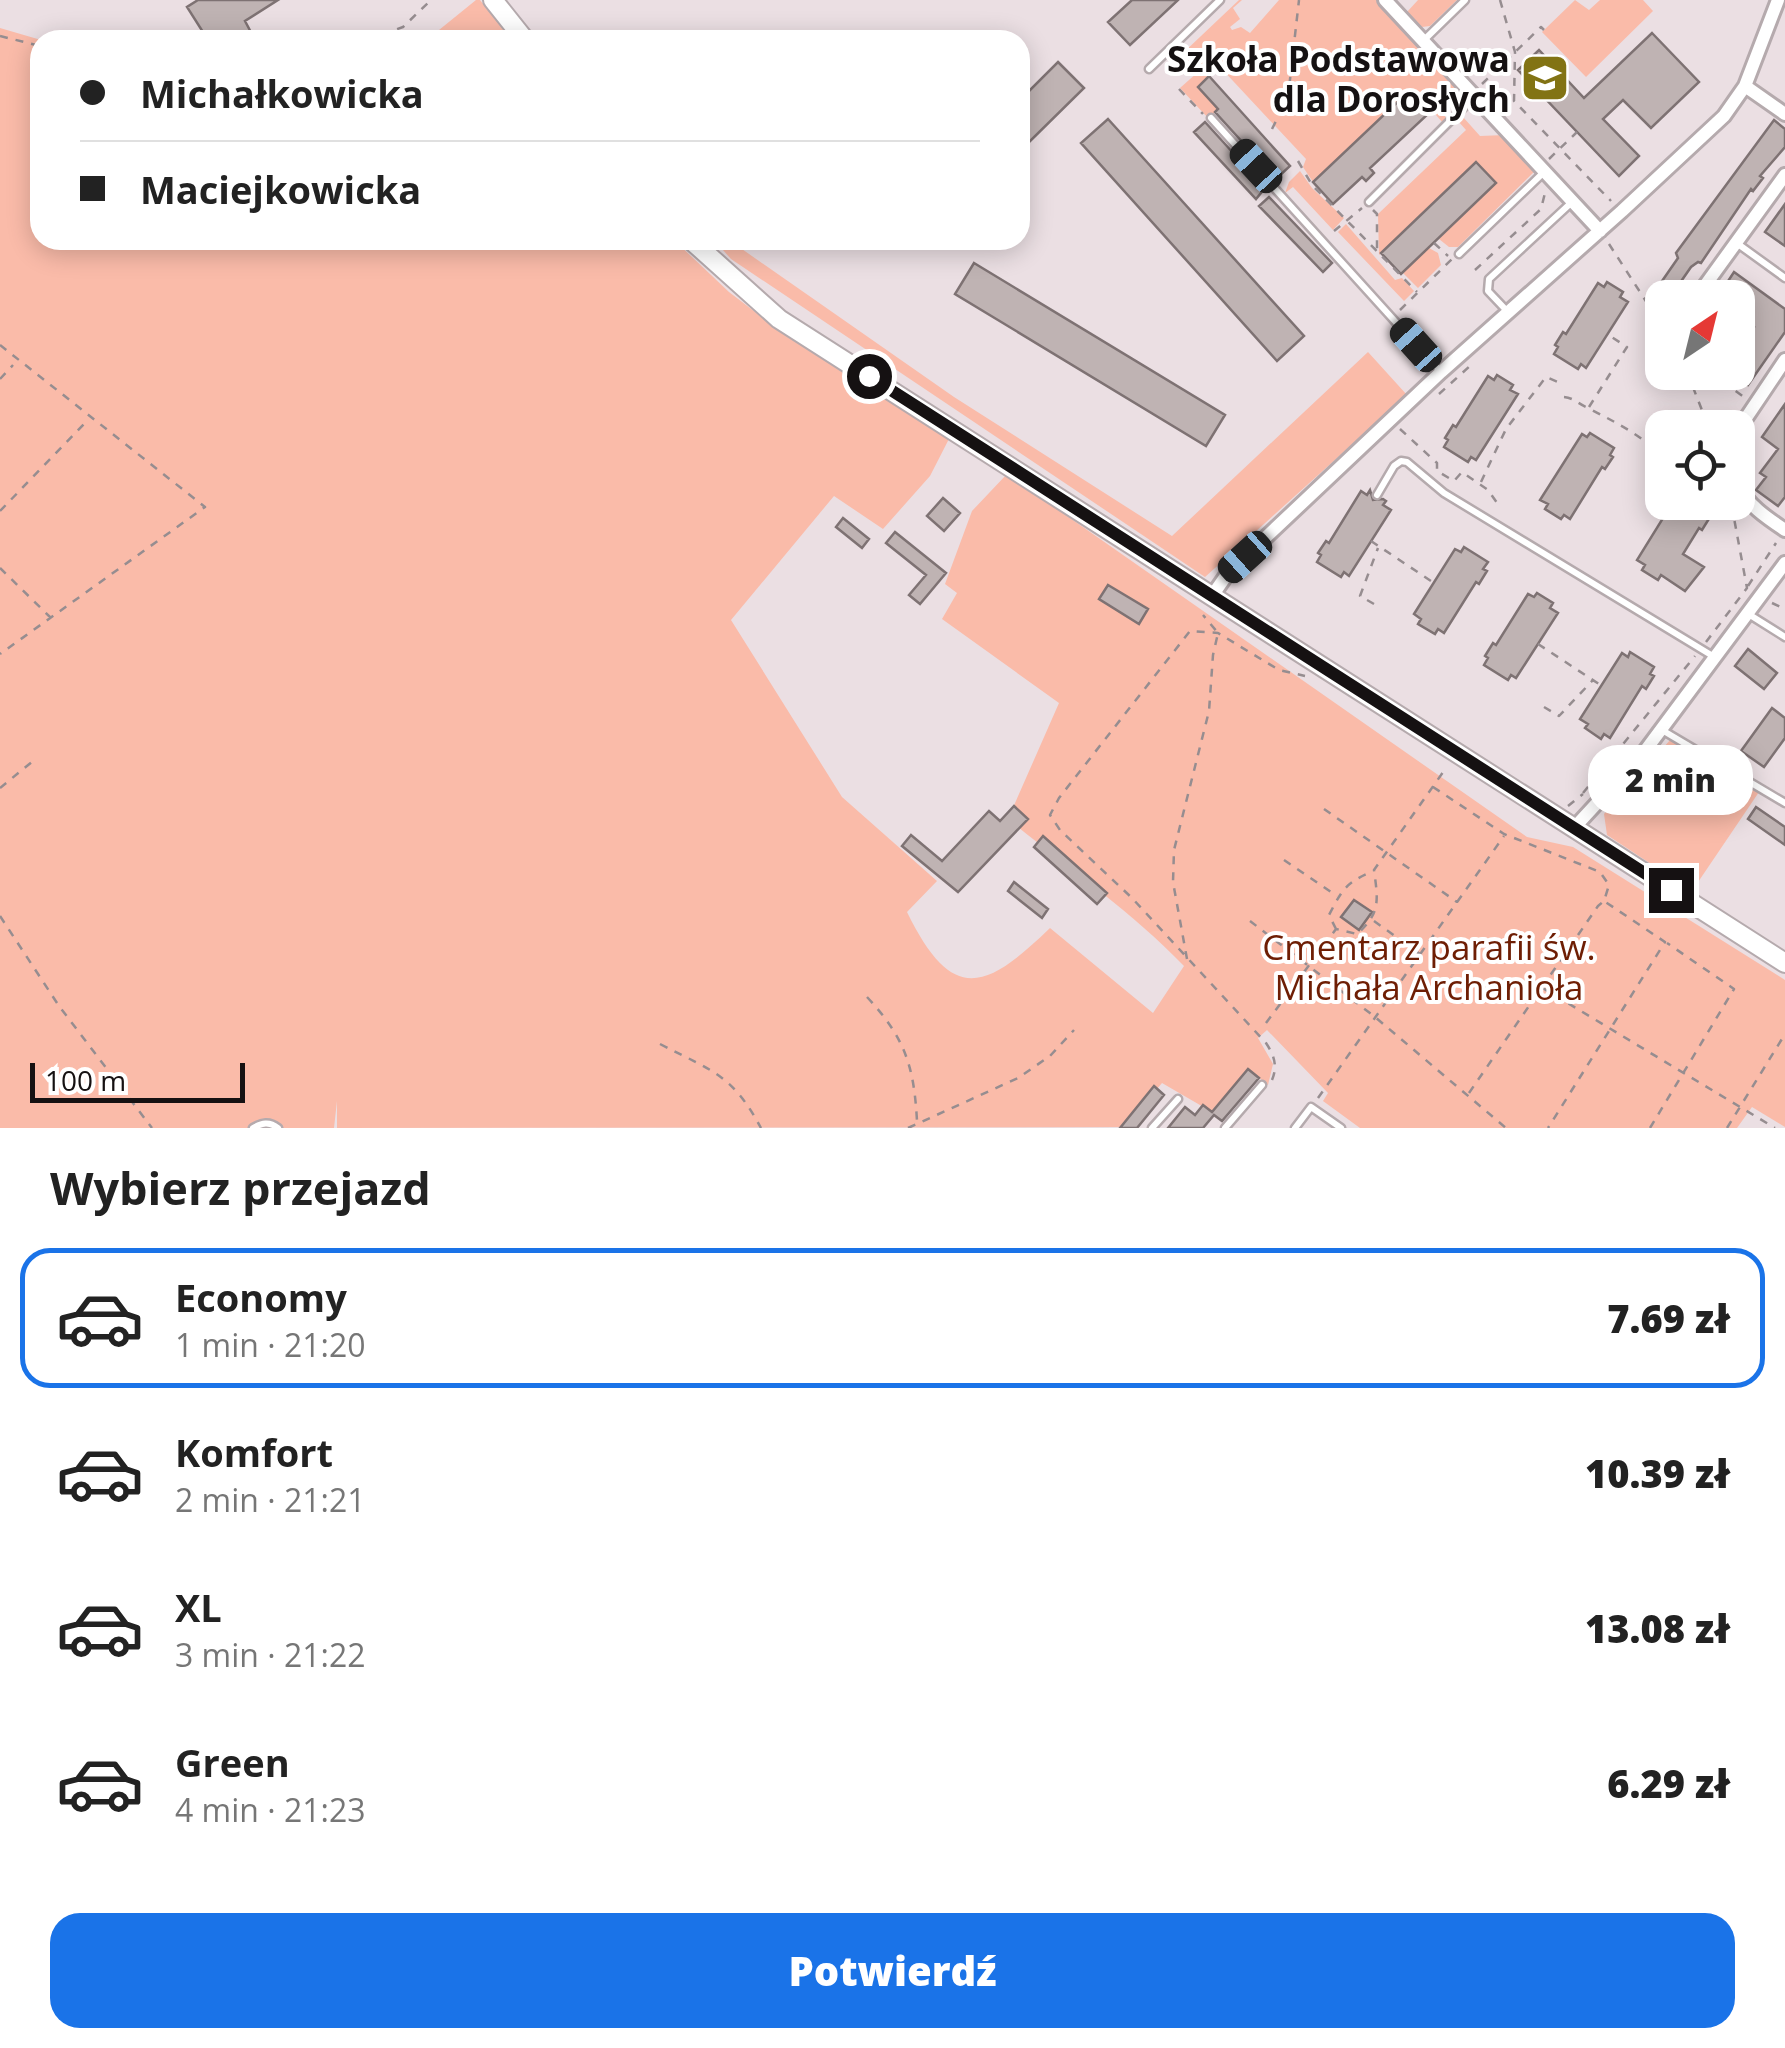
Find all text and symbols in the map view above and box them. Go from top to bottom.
place label: Szkoła Podstawowa dla Dorosłych [1167,35,1510,122]
school or university icon: Szkoła Podstawowa dla Dorosłych [1519,52,1571,104]
text: Michałkowicka [140,67,424,119]
car [1225,134,1287,198]
text: Maciejkowicka [140,163,421,215]
north arrow [1645,280,1755,390]
map controls [1645,280,1755,520]
car [1385,313,1447,377]
route start [847,354,892,399]
button: locate [1645,410,1755,520]
car [1213,526,1277,588]
callout: 2 min [1588,745,1754,815]
text: 2 min [1625,758,1716,801]
route end [1649,868,1694,913]
park label: Cmentarz parafii św. Michała Archanioła [1262,923,1596,1010]
scale bar [30,1058,245,1102]
text: 100 m [45,1061,126,1099]
text: Wybierz przejazd [50,1157,431,1218]
text: Economy [175,1271,347,1323]
icon: car [55,1273,145,1363]
text: 7.69 zł [1607,1292,1730,1344]
text: 1 min · 21:20 [175,1323,366,1366]
text: Komfort [175,1426,333,1478]
icon: car [55,1428,145,1518]
text: 10.39 zł [1585,1447,1730,1499]
text: 2 min · 21:21 [175,1478,366,1521]
text: XL [175,1581,222,1633]
icon: car [55,1583,145,1673]
text: 13.08 zł [1585,1602,1730,1654]
text: 3 min · 21:22 [175,1633,366,1676]
text: Green [175,1736,290,1788]
icon: car [55,1738,145,1828]
text: 6.29 zł [1607,1757,1730,1809]
text: 4 min · 21:23 [175,1788,366,1831]
button: Potwierdź [50,1913,1735,2028]

